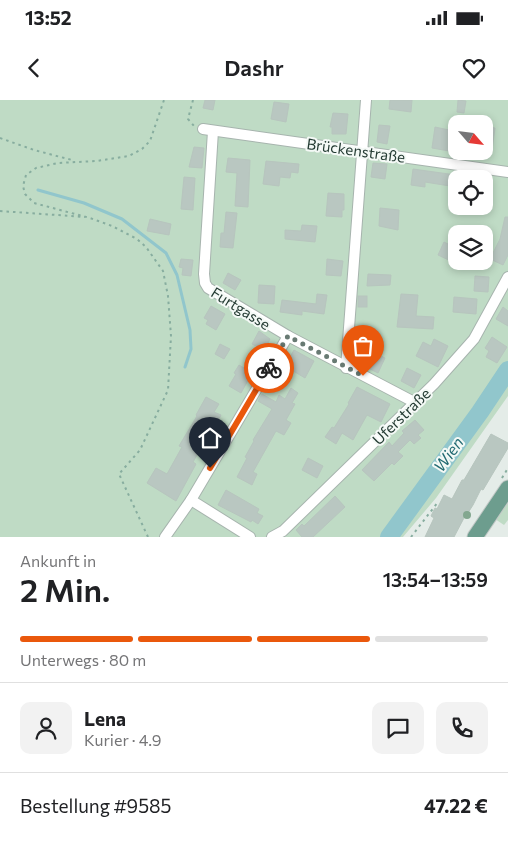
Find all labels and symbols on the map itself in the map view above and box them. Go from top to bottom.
north arrow [448,115,492,160]
street label: Brückenstraße [306,134,407,166]
street label: Furtgasse [208,283,274,333]
pin [342,325,384,376]
courier [244,343,294,393]
street label: Uferstraße [368,384,434,448]
pin [189,417,231,468]
water label: Wien [429,433,467,475]

